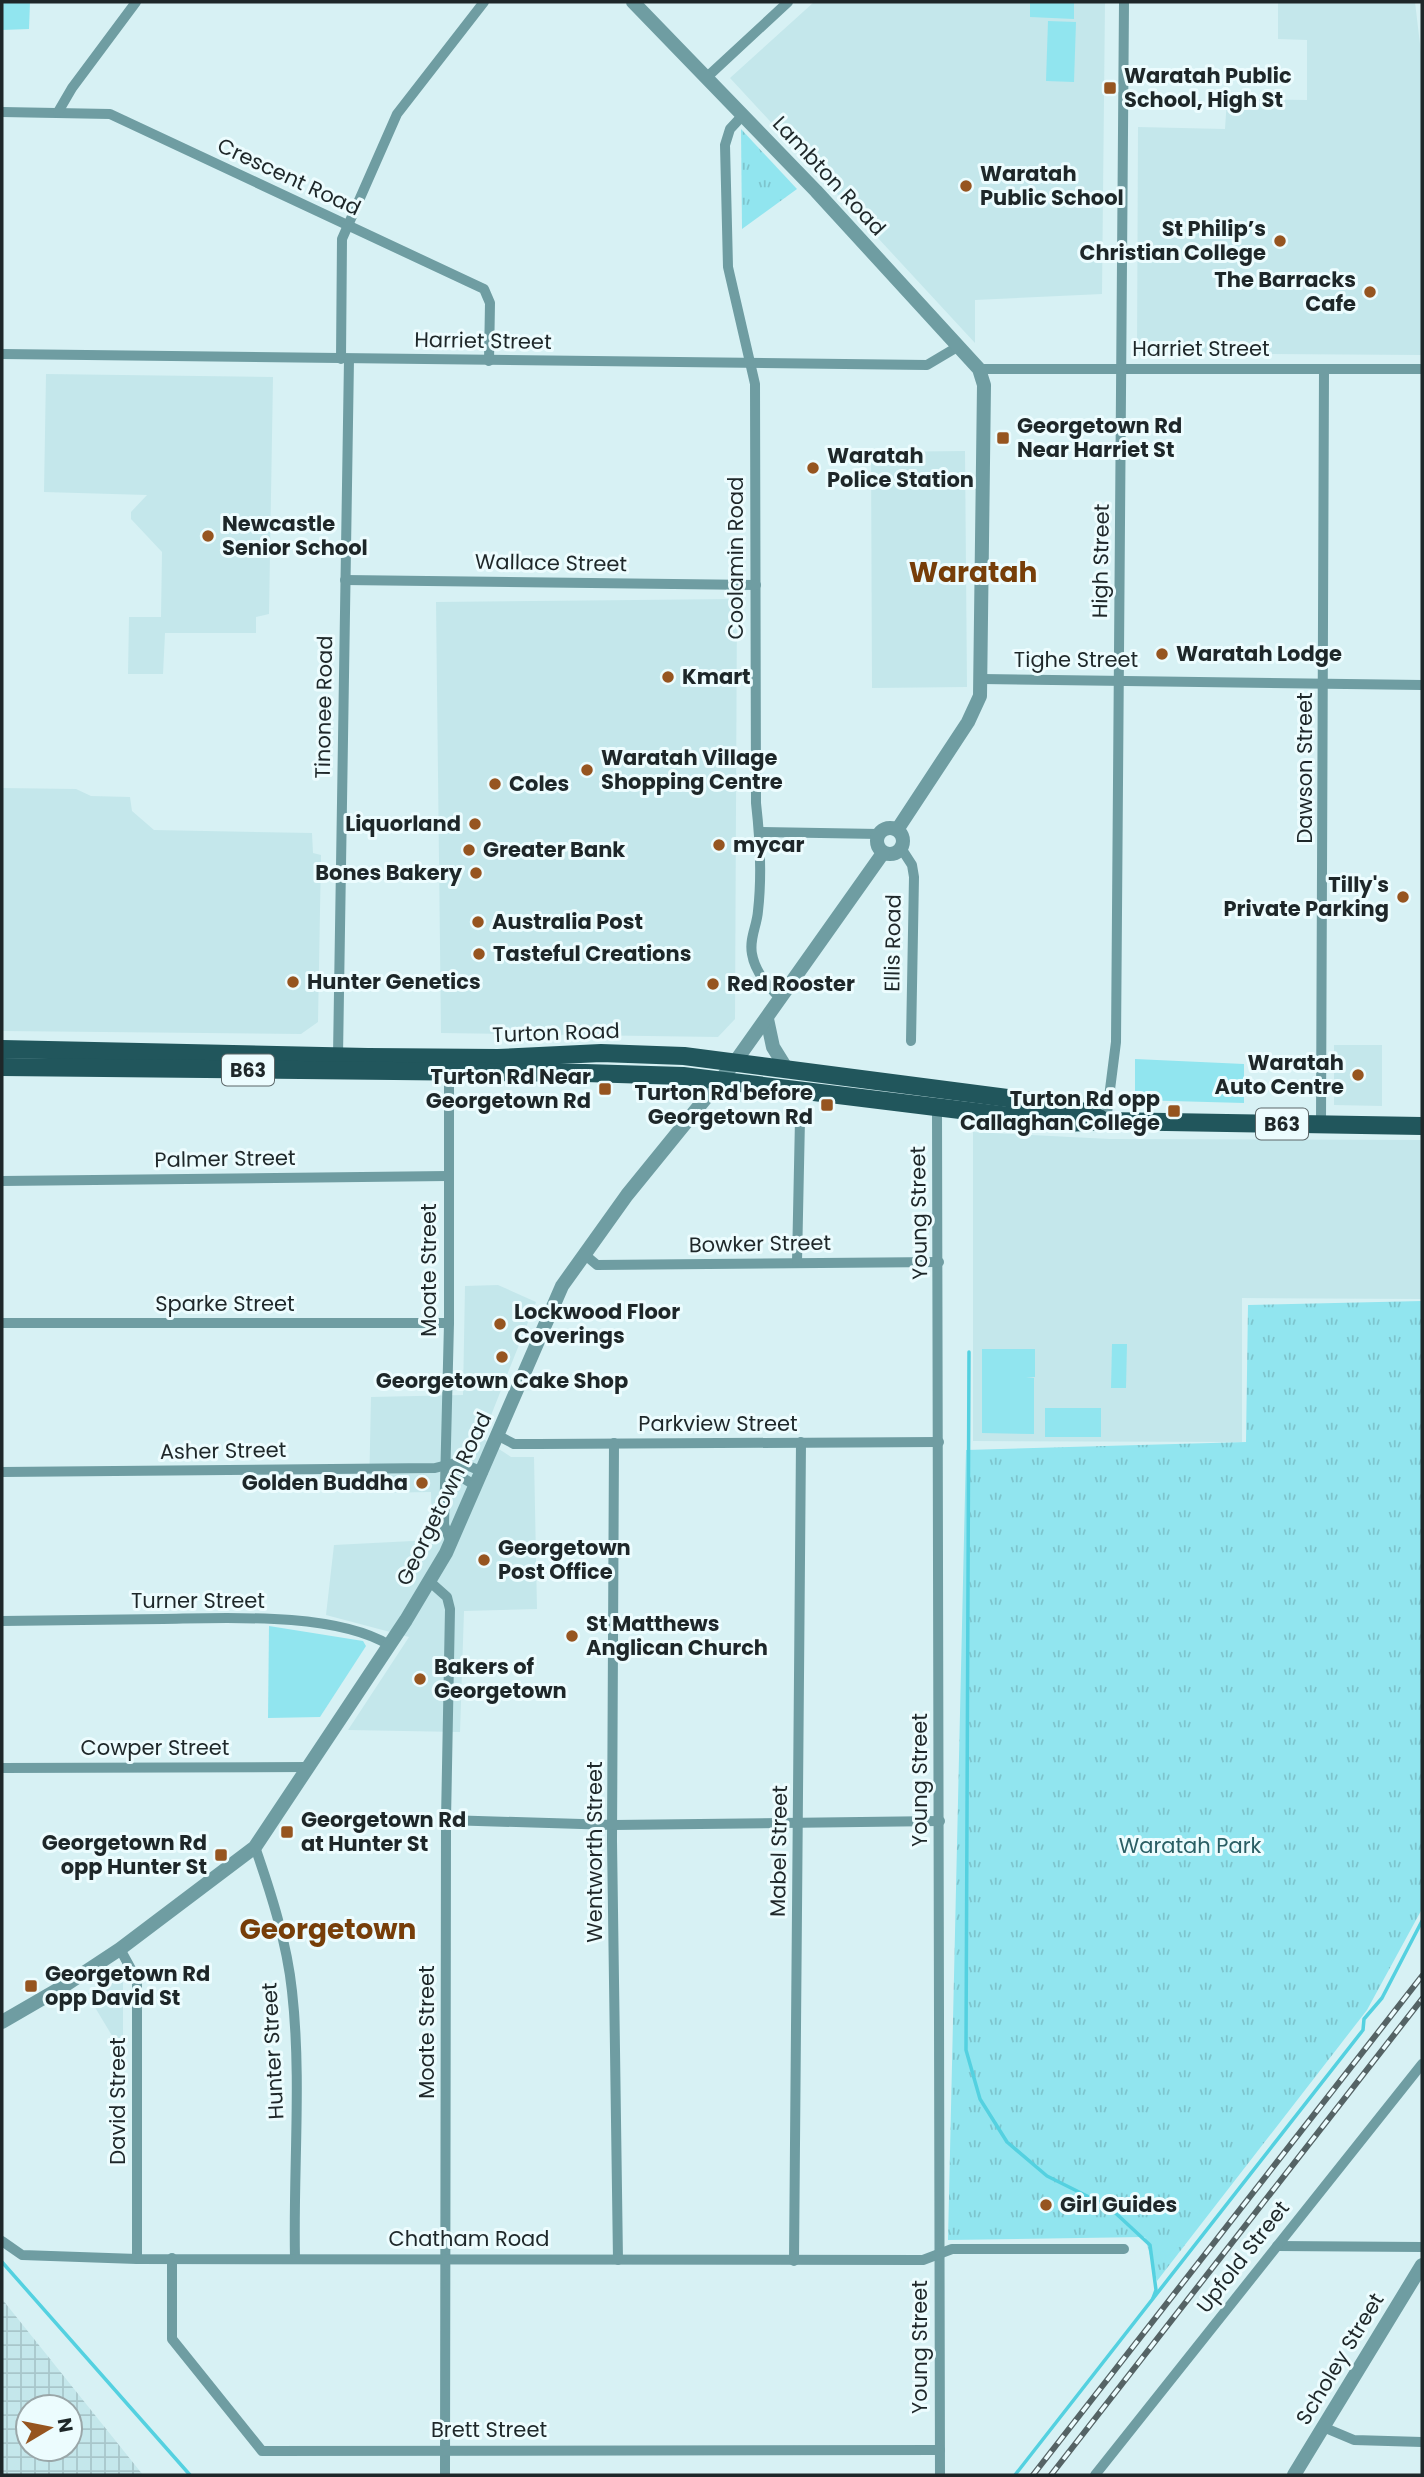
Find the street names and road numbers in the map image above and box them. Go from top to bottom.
street label: Lambton Road [766,110,892,242]
street label: Crescent Road [213,131,366,222]
street label: Harriet Street [414,325,552,356]
street label: Harriet Street [1132,334,1270,363]
street label: Coolamin Road [721,477,750,639]
street label: High Street [1085,504,1116,618]
street label: Wallace Street [475,547,627,578]
street label: Tinonee Road [308,635,339,779]
street label: Tighe Street [1014,645,1138,674]
street label: Dawson Street [1290,692,1319,844]
street label: Ellis Road [877,894,908,992]
street label: Turton Road [492,1016,620,1049]
road number: B63 [222,1054,274,1086]
road number: B63 [1256,1108,1308,1140]
street label: Palmer Street [154,1143,296,1174]
street label: Young Street [903,1146,934,1280]
street label: Moate Street [414,1203,443,1337]
street label: Bowker Street [689,1228,831,1259]
street label: Sparke Street [155,1289,295,1318]
street label: Georgetown Road [389,1407,498,1590]
street label: Parkview Street [638,1409,798,1438]
street label: Asher Street [159,1435,286,1466]
street label: Turner Street [131,1586,265,1615]
street label: Young Street [905,1713,934,1847]
street label: Cowper Street [80,1733,230,1762]
street label: Wentworth Street [580,1761,609,1943]
street label: Mabel Street [763,1785,794,1917]
street label: Moate Street [412,1965,441,2099]
street label: Hunter Street [254,1982,291,2120]
street label: David Street [103,2037,132,2165]
street label: Upfold Street [1190,2195,1296,2319]
street label: Chatham Road [389,2224,549,2253]
street label: Young Street [905,2280,934,2414]
street label: Scholey Street [1289,2287,1390,2430]
street label: Brett Street [431,2415,547,2444]

